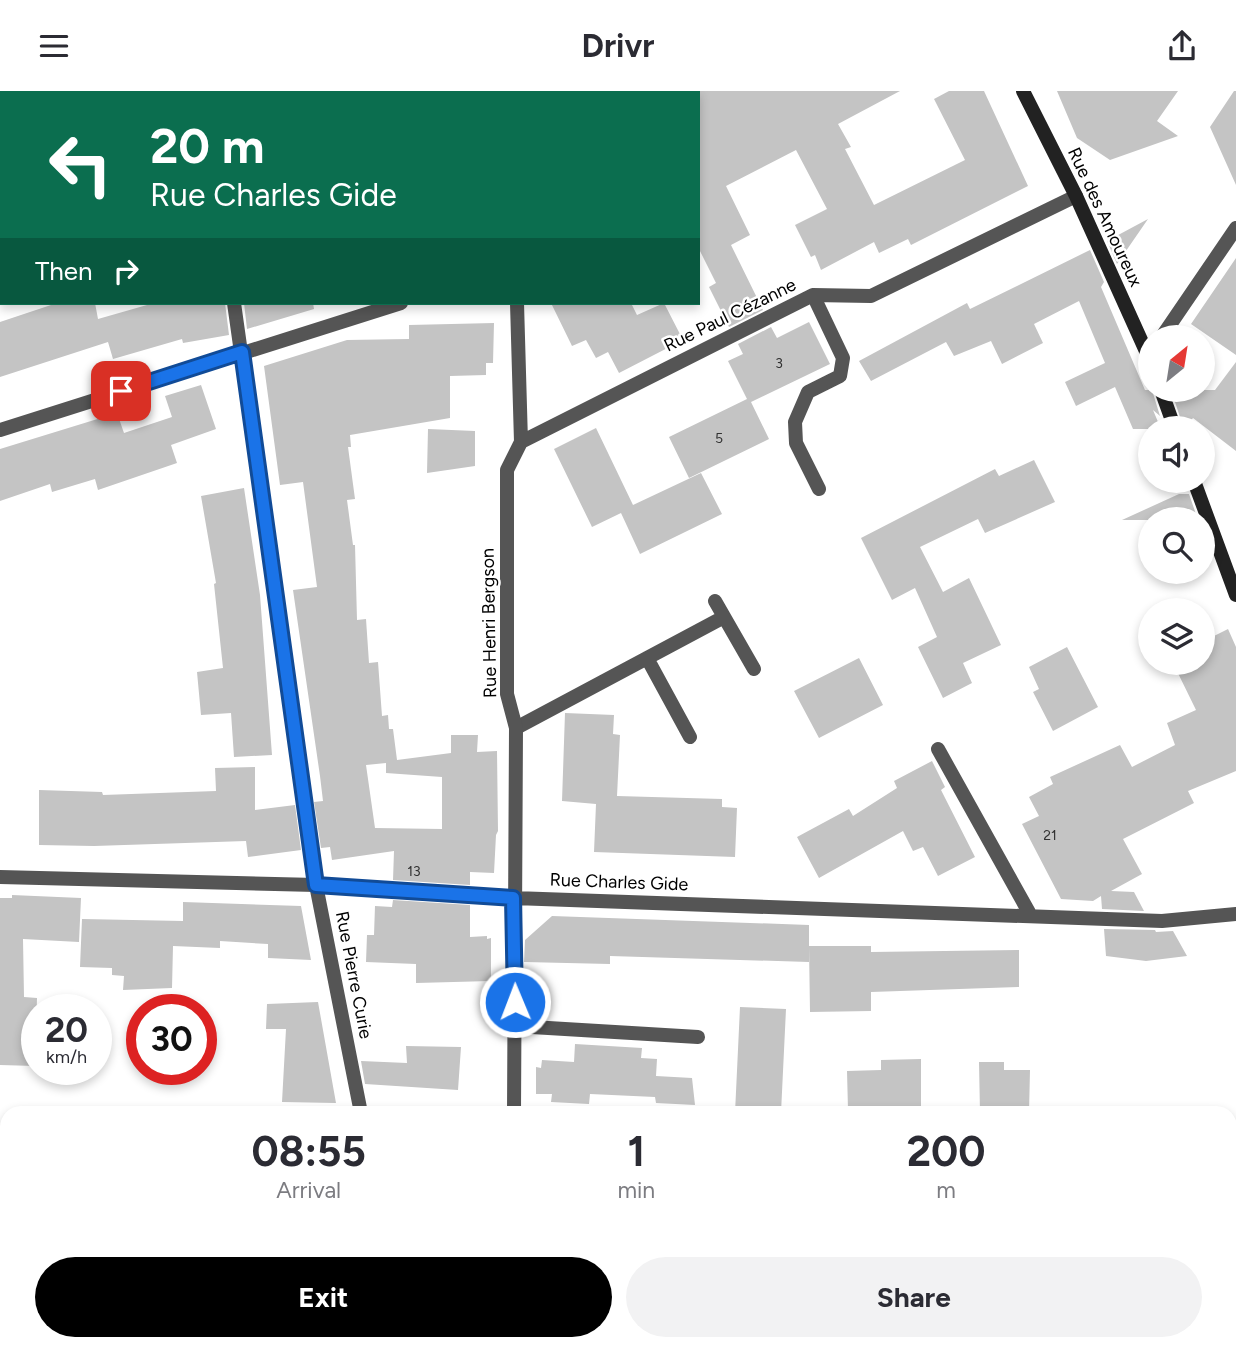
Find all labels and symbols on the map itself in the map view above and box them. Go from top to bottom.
street label: Rue des Amoureux [1063,144,1147,291]
street label: Rue Paul Cézanne [660,273,800,356]
north arrow [1138,325,1214,403]
house number: 3 [775,355,783,372]
pin [91,361,151,421]
house number: 5 [715,430,723,447]
street label: Rue Henri Bergson [477,548,501,698]
house number: 21 [1043,827,1057,844]
house number: 13 [407,863,421,880]
street label: Rue Charles Gide [549,869,689,895]
street label: Rue Pierre Curie [331,909,377,1041]
position arrow [478,965,552,1039]
speed limit sign: 30 [126,994,217,1085]

